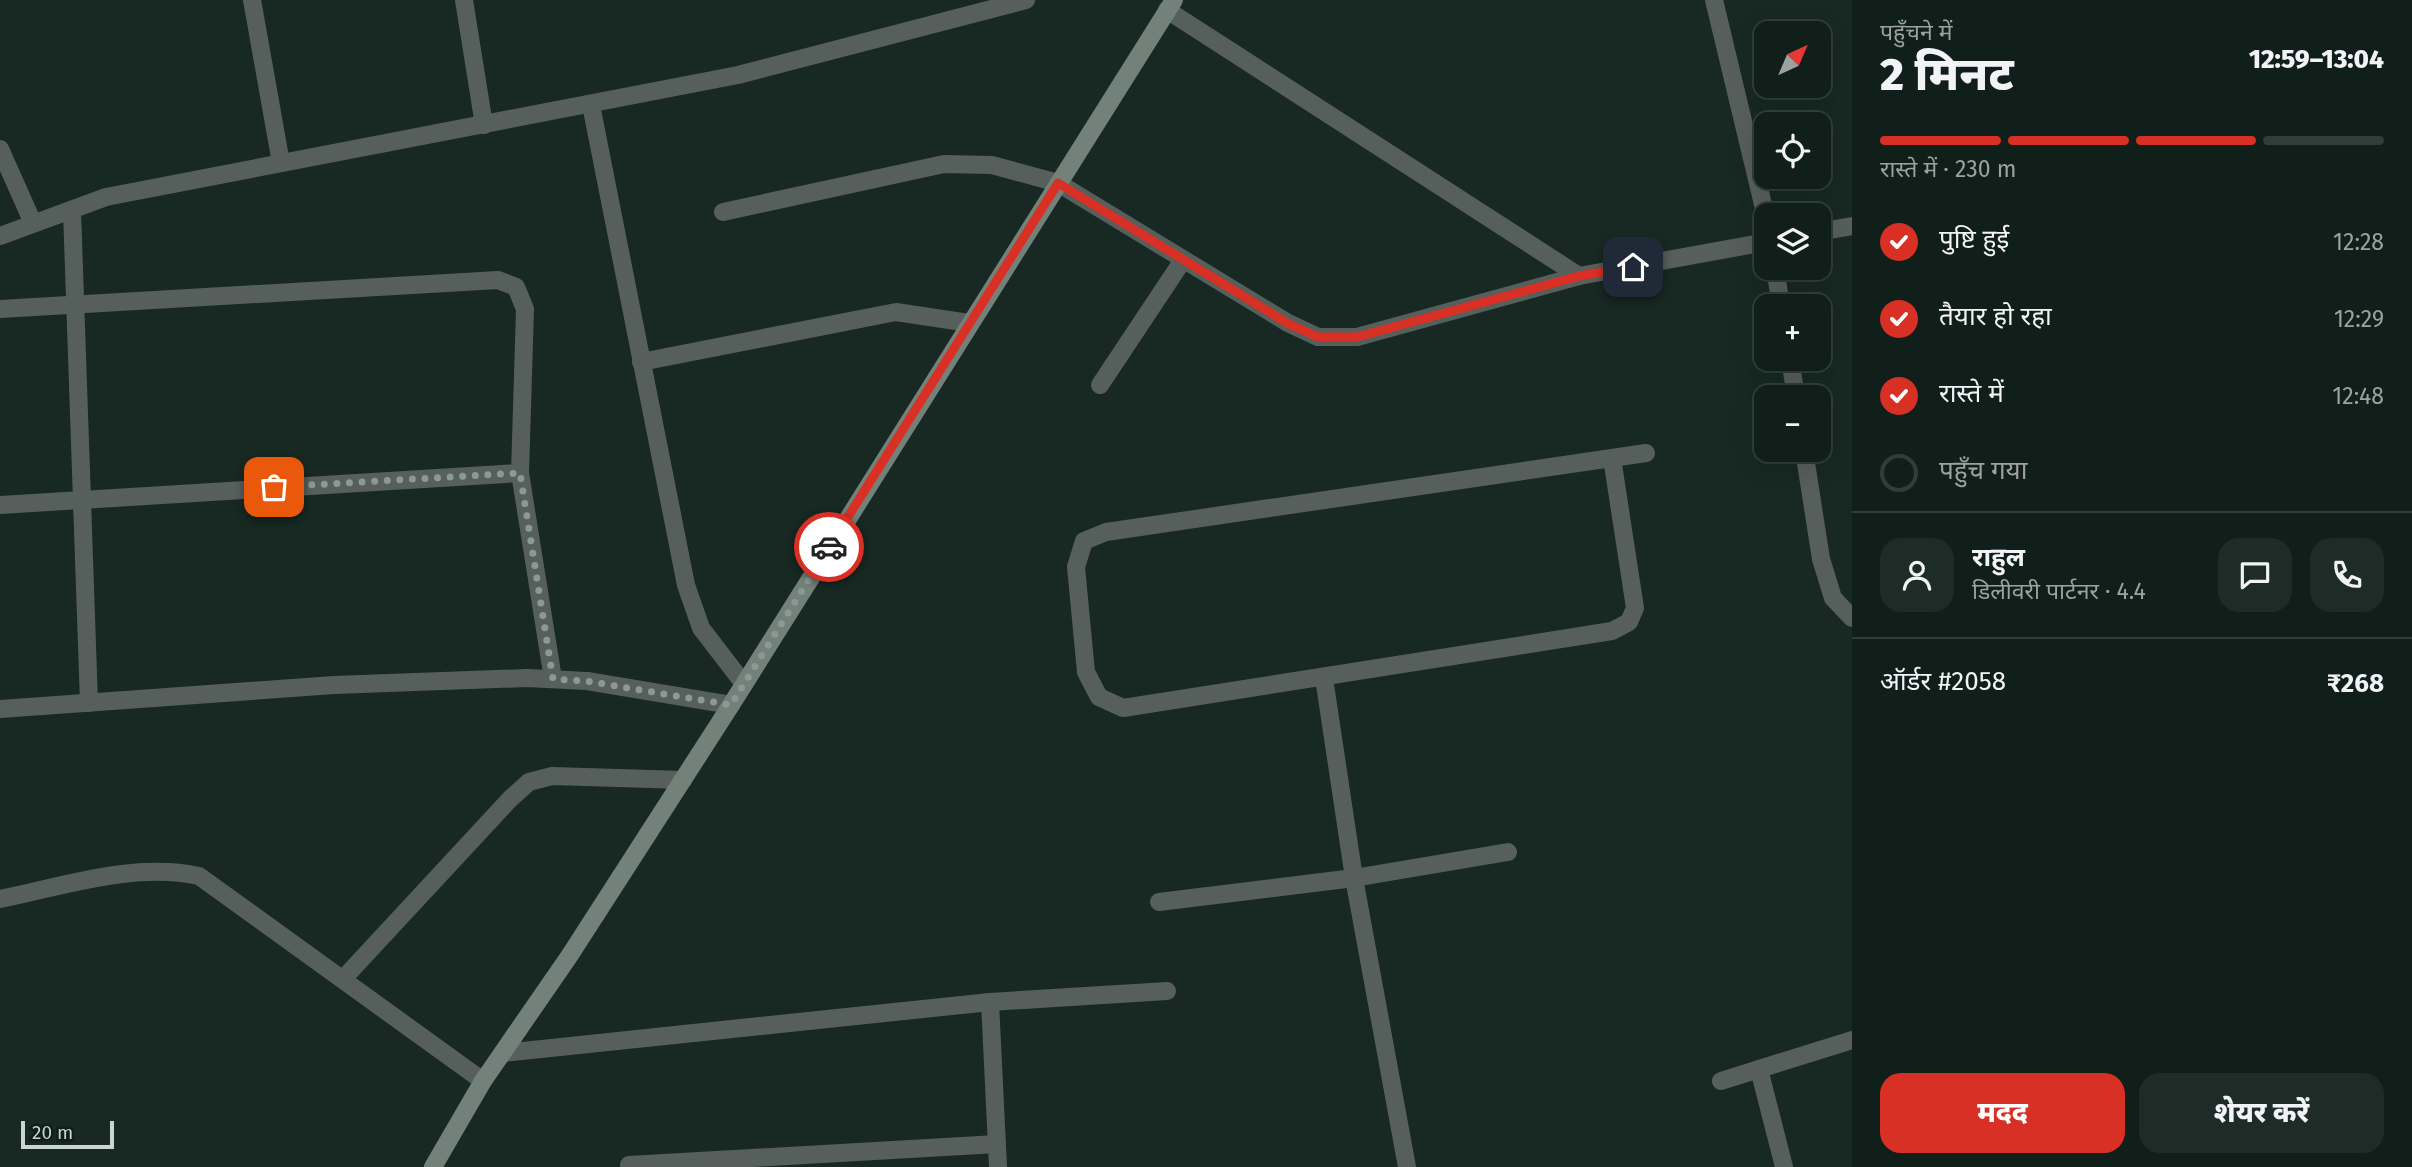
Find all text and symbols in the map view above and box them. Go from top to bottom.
text: पहुँचने में [1880,18,1953,46]
north arrow [1754,21,1830,98]
map controls [1754,21,1831,462]
text: 12:59–13:04 [2249,44,2384,75]
text: 2 मिनट [1880,47,2014,102]
button: locate [1754,112,1831,189]
text: रास्ते में · 230 m [1880,155,2016,183]
button: layers [1754,203,1831,280]
icon: check [1880,223,1918,261]
text: पुष्टि हुई [1939,224,2009,255]
text: 12:28 [2333,228,2384,256]
pin [1603,237,1663,297]
icon: home [1614,248,1652,286]
button: + [1754,294,1831,371]
icon: check [1880,300,1918,338]
text: तैयार हो रहा [1939,301,2052,332]
text: 12:29 [2334,305,2384,333]
icon: check [1880,377,1918,415]
text: रास्ते में [1939,378,2004,409]
text: 12:48 [2332,382,2384,410]
button: − [1754,385,1831,462]
text: पहुँच गया [1939,455,2027,486]
pin [244,457,304,517]
icon: bag [255,468,293,506]
courier [794,512,864,582]
icon: car [810,528,848,566]
button: person [1880,538,1954,612]
button: chat [2218,538,2292,612]
button: phone [2310,538,2384,612]
text: राहुल [1972,542,2025,573]
text: डिलीवरी पार्टनर · 4.4 [1972,577,2146,605]
text: ऑर्डर #2058 [1880,666,2006,697]
text: ₹268 [2327,668,2384,699]
button: मदद [1880,1073,2125,1153]
button: शेयर करें [2139,1073,2384,1153]
scale bar [21,1118,114,1150]
text: 20 m [32,1121,73,1144]

